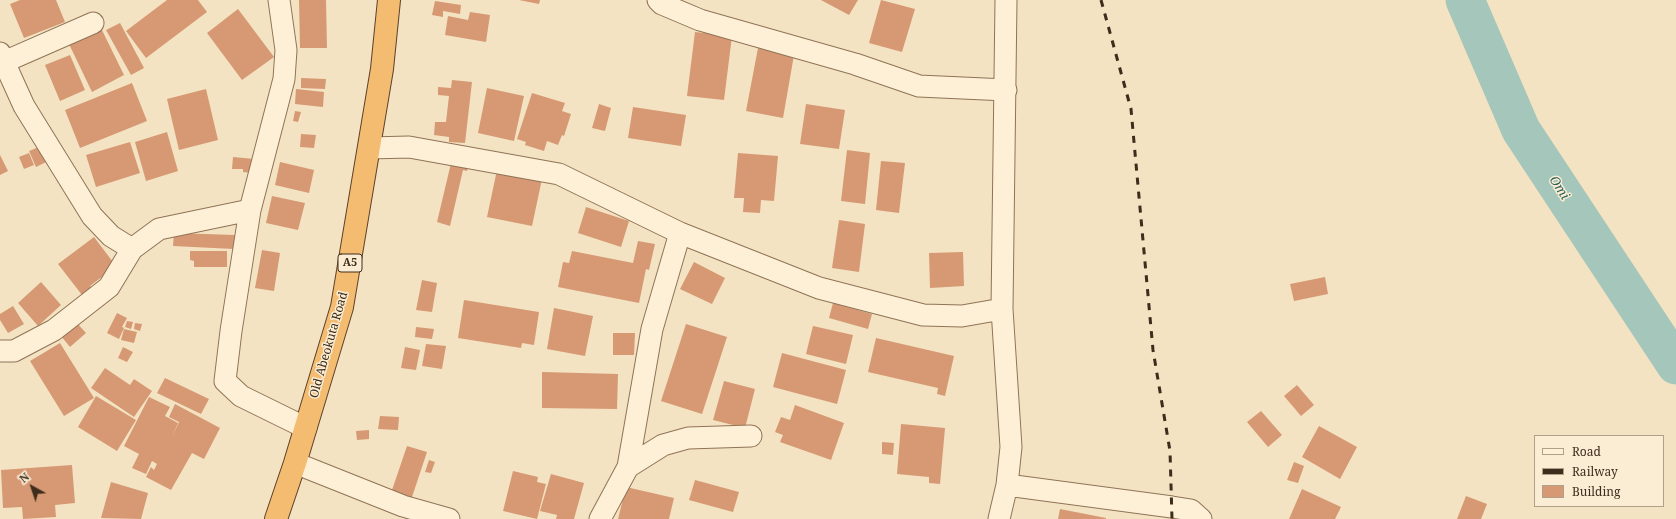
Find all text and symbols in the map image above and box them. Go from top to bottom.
water label: Omi [1546,173,1572,203]
road number: A5 [338,254,362,272]
street label: Old Abeokuta Road [307,290,351,400]
legend [1534,435,1664,507]
text: Road [1572,443,1601,460]
text: Railway [1572,463,1618,480]
north arrow [12,467,52,507]
text: N [16,469,32,486]
text: Building [1572,483,1620,500]

